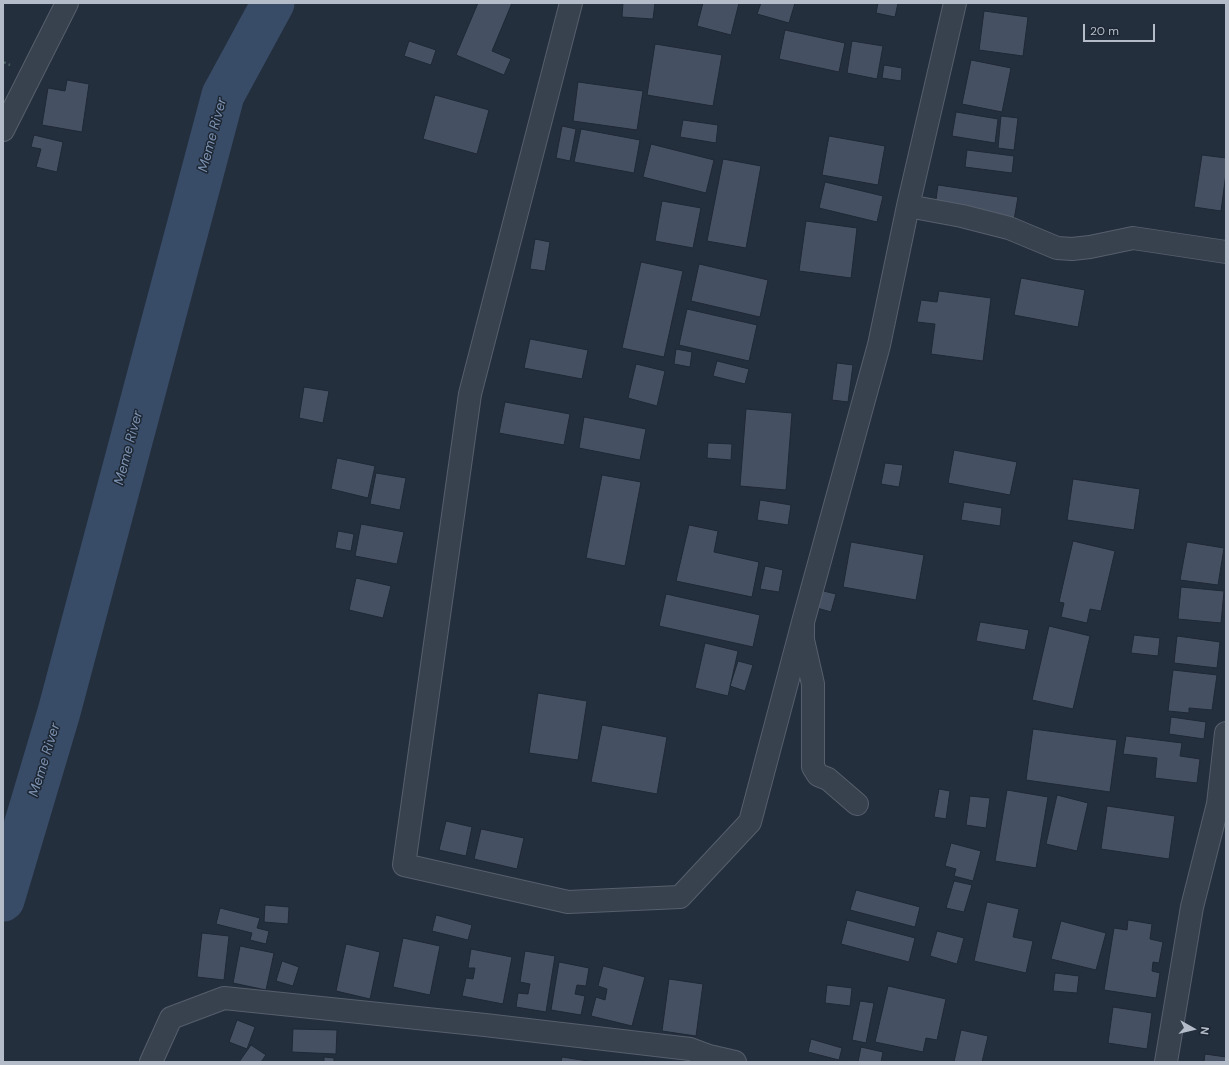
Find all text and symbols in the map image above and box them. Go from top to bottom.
scale bar [1085,16,1157,42]
text: 20 m [1090,23,1119,39]
water label: Meme River [195,96,231,174]
water label: Meme River [111,409,147,487]
water label: Meme River [26,721,64,799]
north arrow [1173,1009,1213,1049]
text: N [1197,1026,1212,1036]

